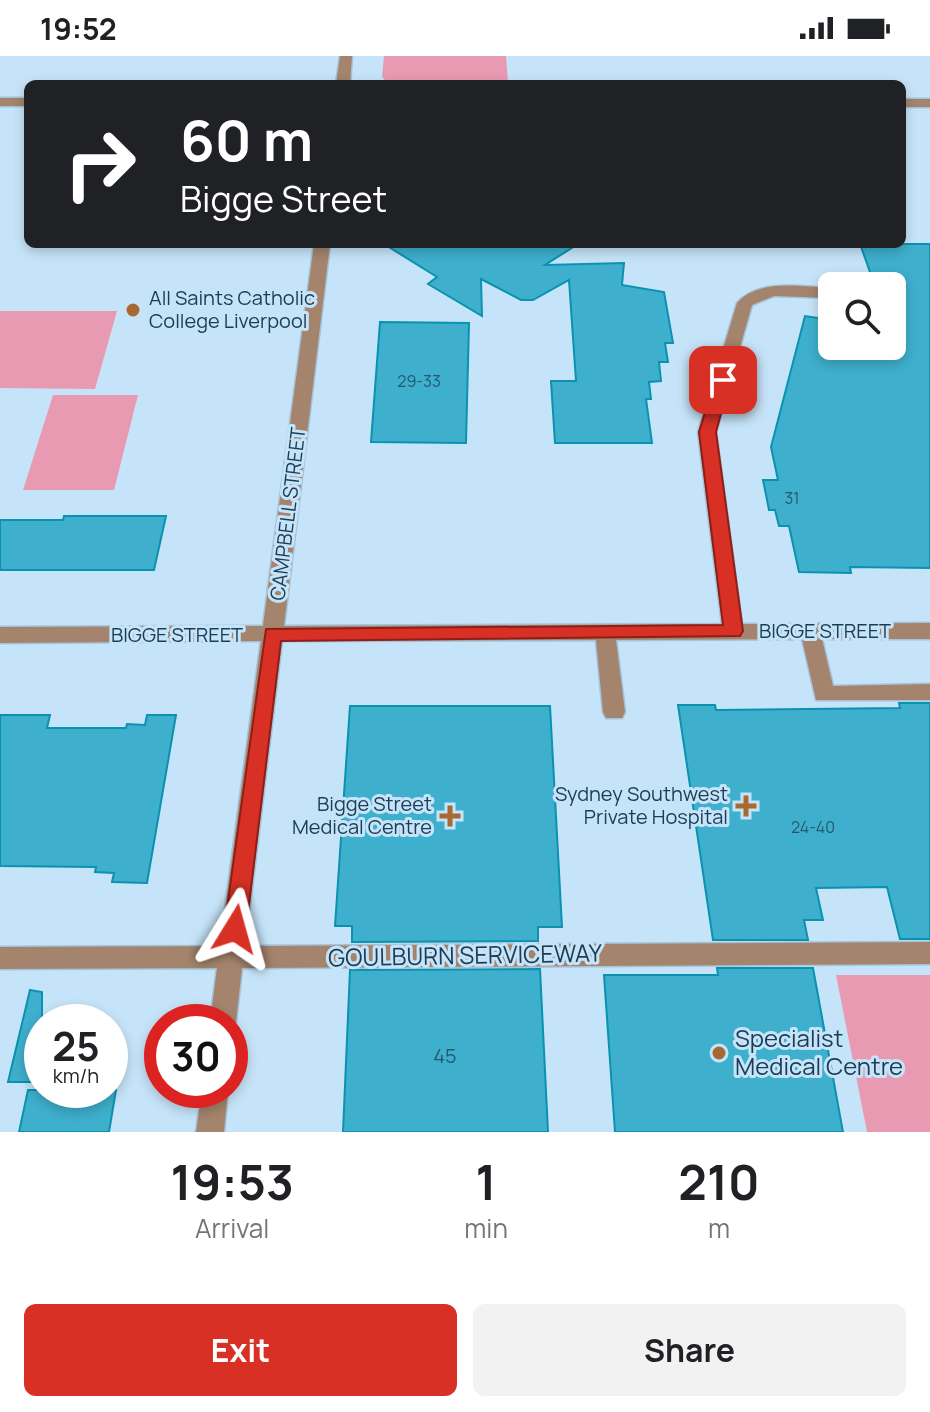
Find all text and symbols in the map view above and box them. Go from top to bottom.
text: 19:52 [40,8,117,49]
text: 60 m [180,101,313,178]
icon: right [48,112,152,216]
text: Bigge Street [180,174,387,223]
map controls [818,272,906,360]
button: search [818,272,906,360]
place label: All Saints Catholic College Liverpool [149,284,315,334]
marker: All Saints Catholic College Liverpool [124,301,142,319]
pin [689,346,757,414]
icon: arrive [701,358,745,402]
house number: 29-33 [397,370,441,392]
street label: CAMPBELL STREET [263,426,312,602]
house number: 31 [784,487,800,509]
street label: BIGGE STREET [759,617,891,644]
street label: BIGGE STREET [111,621,243,648]
place label: Sydney Southwest Private Hospital [555,780,728,830]
place label: Bigge Street Medical Centre [292,790,432,840]
marker: Sydney Southwest Private Hospital [735,795,757,817]
marker: Bigge Street Medical Centre [439,805,461,827]
house number: 24-40 [791,816,835,838]
position arrow [193,887,277,971]
street label: GOULBURN SERVICEWAY [328,936,603,973]
speed limit sign: 30 [144,1004,248,1108]
text: 25 [52,1018,100,1073]
place label: Specialist Medical Centre [735,1021,903,1082]
house number: 45 [433,1042,457,1069]
marker: Specialist Medical Centre [710,1044,728,1062]
text: km/h [53,1062,99,1089]
text: 19:53 [170,1149,294,1214]
text: 1 [476,1149,497,1214]
text: 210 [678,1149,760,1214]
text: Arrival [195,1210,269,1246]
text: min [464,1210,508,1246]
text: m [708,1210,730,1246]
button: Exit [24,1304,457,1396]
button: Share [473,1304,906,1396]

